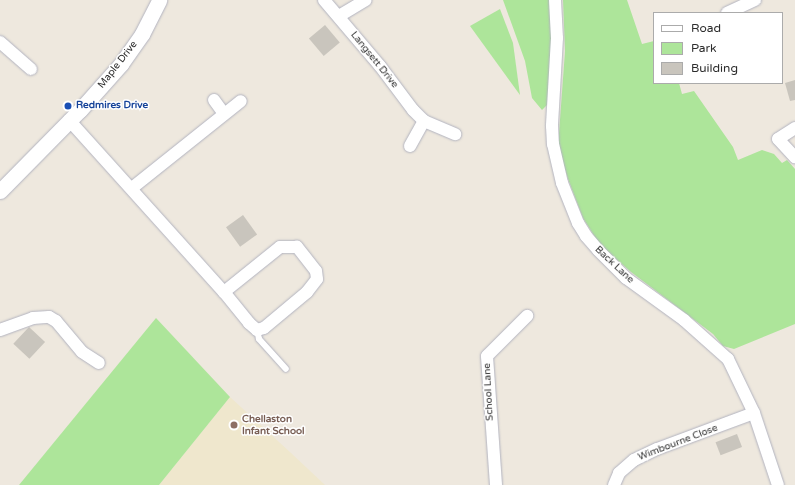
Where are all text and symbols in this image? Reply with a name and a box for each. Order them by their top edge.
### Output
legend [653,12,783,84]
text: Road [691,21,721,35]
street label: Langsett Drive [348,29,400,91]
street label: Maple Drive [96,39,140,91]
text: Park [691,41,717,55]
text: Building [691,61,738,75]
place label: Redmires Drive [76,100,148,112]
marker: Redmires Drive [63,101,73,111]
street label: Back Lane [592,244,636,286]
street label: School Lane [481,363,497,421]
place label: Chellaston Infant School [242,413,305,436]
marker: Chellaston Infant School [229,420,239,430]
street label: Wimbourne Close [636,422,720,464]

